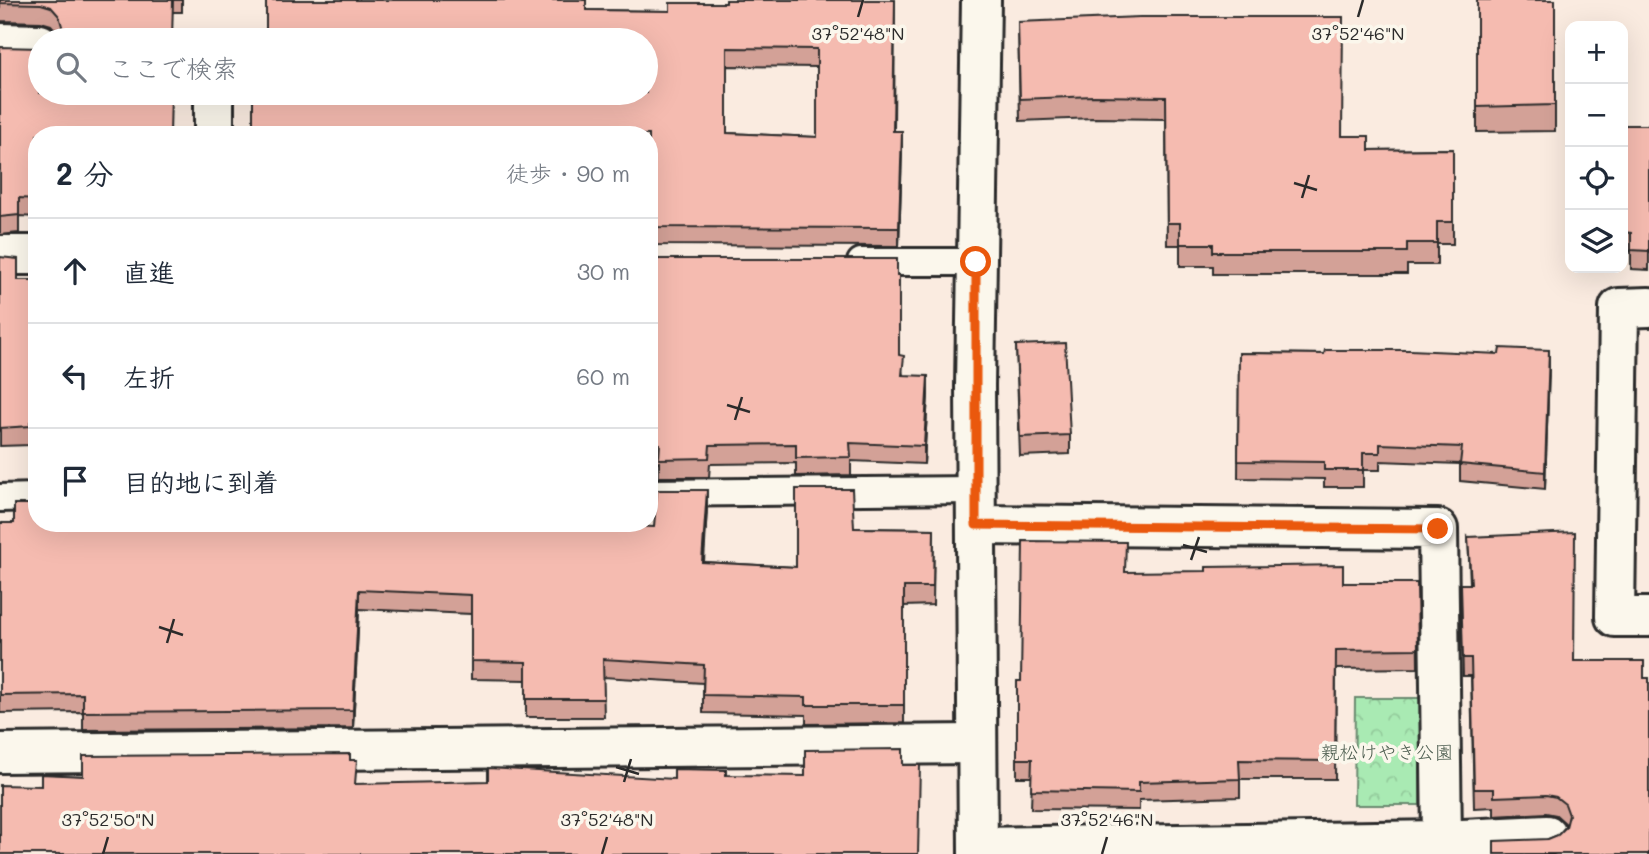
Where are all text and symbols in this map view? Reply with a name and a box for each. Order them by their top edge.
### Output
text: 37°52'48"N [811,21,905,45]
text: 37°52'46"N [1311,21,1405,45]
map controls [1565,21,1628,273]
button: + [1565,21,1628,84]
search box [28,28,658,105]
icon: search [52,48,90,86]
text: ここで検索 [108,51,238,85]
button: − [1565,84,1628,147]
button: locate [1565,147,1628,210]
text: 2 分 [56,153,114,193]
text: 徒歩 · 90 m [506,158,630,188]
button: layers [1565,210,1628,273]
route start [960,246,991,277]
icon: ahead [56,252,94,290]
text: 直進 [123,255,175,289]
text: 30 m [577,256,630,286]
icon: left [56,357,94,395]
text: 左折 [123,360,175,394]
text: 60 m [576,361,630,391]
icon: arrive [56,462,94,500]
text: 目的地に到着 [123,465,279,499]
route end [1422,513,1453,544]
park label: 親松けやき公園 [1320,739,1454,764]
text: 37°52'50"N [61,807,155,831]
text: 37°52'48"N [560,807,654,831]
text: 37°52'46"N [1060,807,1154,831]

